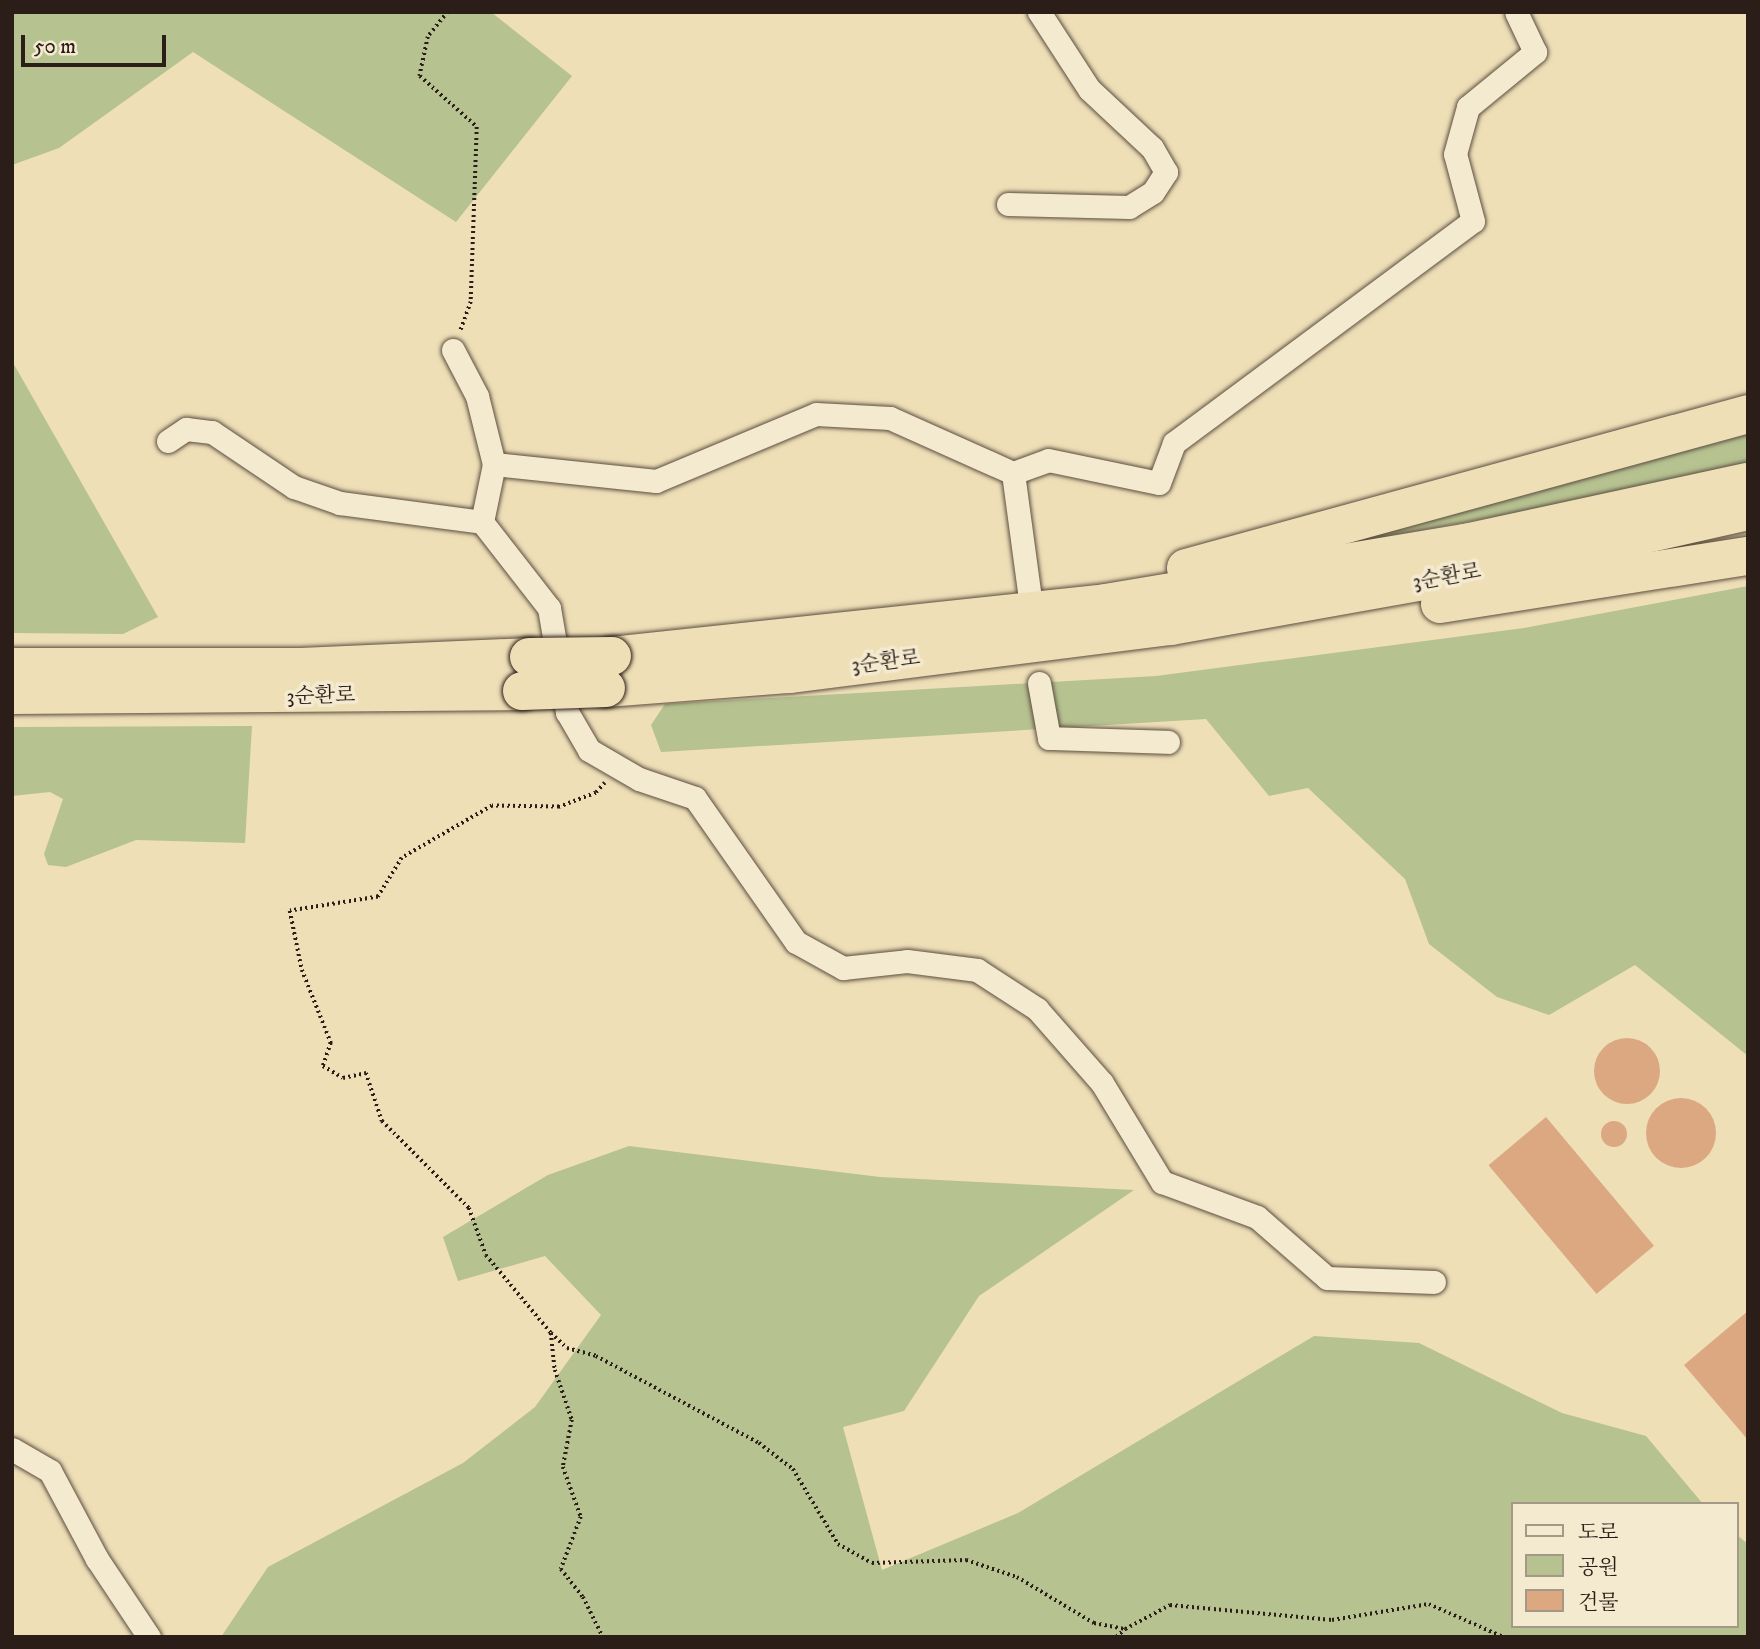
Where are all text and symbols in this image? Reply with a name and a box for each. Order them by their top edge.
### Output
scale bar [24,21,170,65]
text: 50 m [34,34,76,60]
street label: 3순환로 [1411,559,1483,595]
street label: 3순환로 [850,645,922,679]
street label: 3순환로 [286,683,356,709]
legend [1512,1502,1739,1628]
text: 도로 [1578,1520,1619,1546]
text: 공원 [1578,1555,1619,1581]
text: 건물 [1578,1590,1619,1616]

